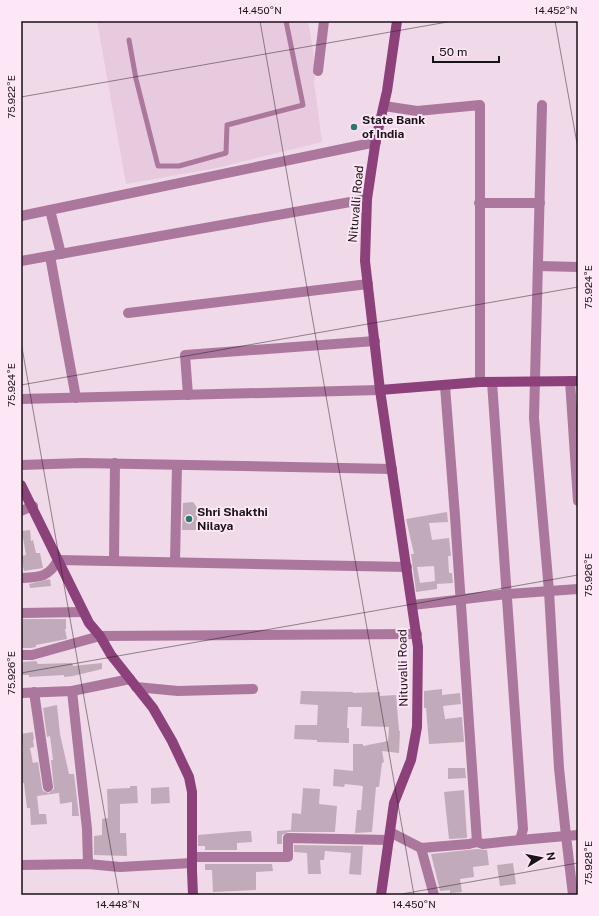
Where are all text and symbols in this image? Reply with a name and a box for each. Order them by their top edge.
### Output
text: 14.450°N [238,4,282,16]
text: 14.452°N [534,4,578,16]
scale bar [433,38,499,64]
text: 50 m [439,45,467,59]
text: 75.922°E [5,75,17,119]
place label: State Bank of India [362,113,425,141]
marker: State Bank of India [349,122,359,132]
street label: Nituvalli Road [346,165,366,243]
text: 75.924°E [582,265,594,309]
text: 75.924°E [5,363,17,407]
place label: Shri Shakthi Nilaya [197,505,268,533]
marker: Shri Shakthi Nilaya [184,514,194,524]
text: 75.926°E [582,553,594,597]
street label: Nituvalli Road [395,629,411,707]
text: 75.926°E [5,651,17,695]
north arrow [521,838,561,878]
text: 75.928°E [582,841,594,885]
text: N [544,851,558,862]
text: 14.448°N [96,898,140,910]
text: 14.450°N [392,898,436,910]

